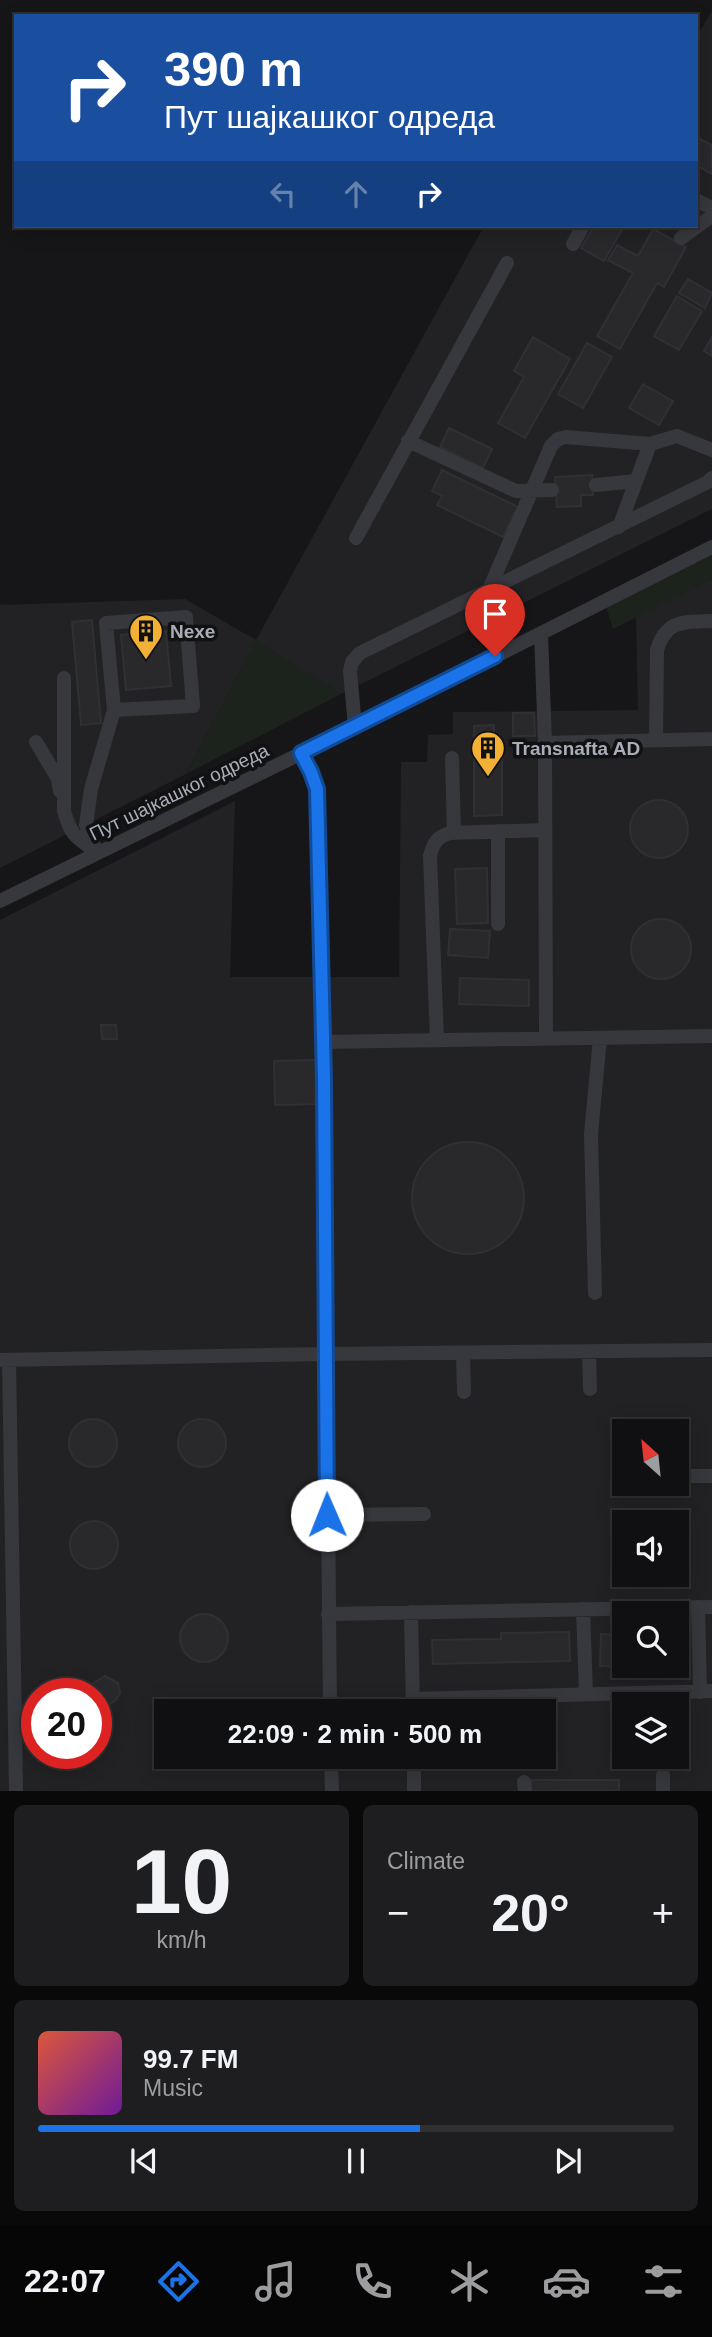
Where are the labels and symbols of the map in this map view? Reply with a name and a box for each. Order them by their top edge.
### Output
pin [465,584,525,656]
building icon: Nexe [127,612,165,661]
place label: Nexe [170,621,215,642]
building icon: Transnafta AD [469,729,507,778]
place label: Transnafta AD [512,738,640,759]
street label: Пут шајкашког одреда [86,739,272,845]
north arrow [612,1419,690,1496]
position arrow [290,1478,364,1552]
speed limit sign: 20 [21,1678,112,1769]

